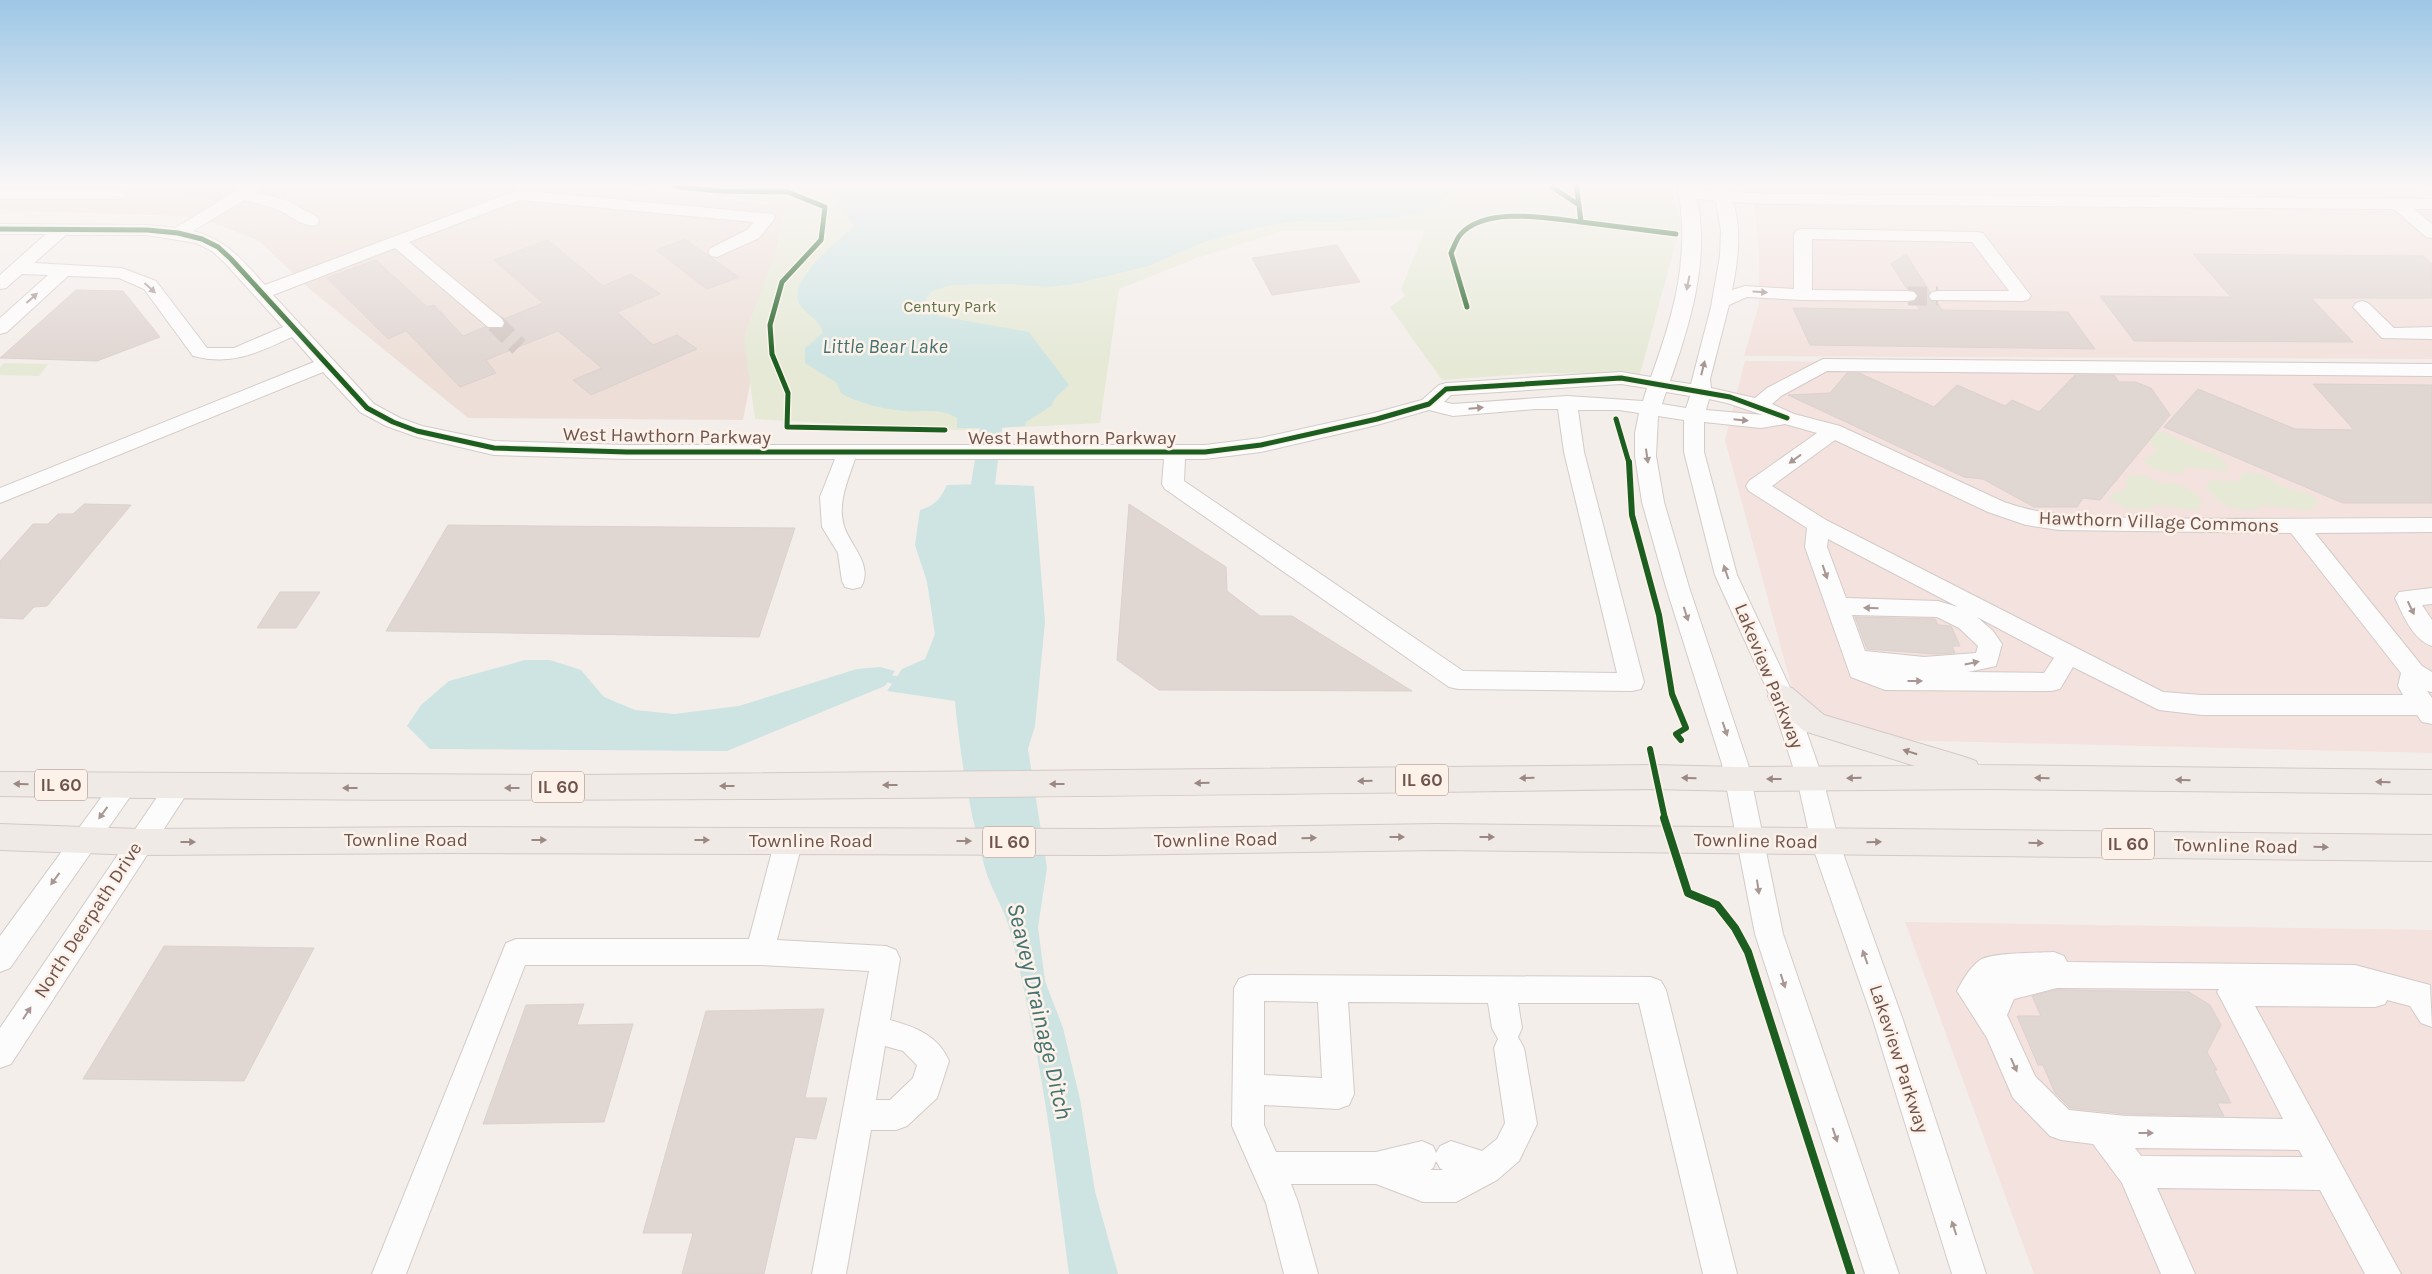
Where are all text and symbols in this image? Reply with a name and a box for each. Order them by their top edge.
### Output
one-way arrow [1683,276,1691,292]
one-way arrow [143,282,155,294]
one-way arrow [1752,289,1768,297]
one-way arrow [26,292,38,304]
park label: Century Park [904,297,996,316]
water label: Little Bear Lake [822,335,948,358]
one-way arrow [1699,360,1707,375]
one-way arrow [1469,403,1485,411]
one-way arrow [1733,416,1749,424]
street label: West Hawthorn Parkway [563,423,771,449]
street label: West Hawthorn Parkway [968,427,1176,449]
one-way arrow [1643,448,1651,464]
one-way arrow [1789,453,1802,464]
street label: Hawthorn Village Commons [2038,507,2280,537]
one-way arrow [1722,564,1730,579]
one-way arrow [1821,565,1829,580]
street label: Lakeview Parkway [1730,600,1808,752]
one-way arrow [2407,601,2415,615]
one-way arrow [1863,604,1879,612]
one-way arrow [1682,606,1690,621]
one-way arrow [1965,659,1980,667]
one-way arrow [1907,677,1923,685]
one-way arrow [1721,722,1729,737]
one-way arrow [1902,748,1917,756]
road number: IL 60 [1396,764,1448,796]
road number: IL 60 [35,770,87,800]
road number: IL 60 [532,772,584,802]
one-way arrow [1681,773,1697,781]
one-way arrow [1845,774,1861,782]
one-way arrow [2034,774,2050,782]
one-way arrow [1519,775,1535,783]
one-way arrow [1766,775,1782,783]
one-way arrow [2175,776,2191,784]
one-way arrow [1356,777,1372,785]
one-way arrow [2375,778,2391,786]
one-way arrow [1194,779,1210,787]
one-way arrow [13,780,29,788]
one-way arrow [1049,780,1065,788]
one-way arrow [882,781,898,789]
one-way arrow [719,782,735,790]
one-way arrow [342,784,358,792]
one-way arrow [504,784,520,792]
one-way arrow [98,806,108,820]
road number: IL 60 [983,826,1035,858]
street label: Townline Road [1154,828,1278,852]
street label: Townline Road [344,829,468,851]
street label: Townline Road [1694,829,1818,853]
road number: IL 60 [2102,829,2154,860]
street label: Townline Road [749,830,873,852]
one-way arrow [1302,833,1318,841]
one-way arrow [1389,833,1405,841]
one-way arrow [1479,833,1495,841]
street label: Townline Road [2174,834,2298,858]
one-way arrow [531,836,547,844]
one-way arrow [694,836,710,844]
one-way arrow [180,837,196,845]
one-way arrow [956,837,972,845]
street label: North Deerpath Drive [29,838,147,1002]
one-way arrow [1866,838,1882,846]
one-way arrow [2028,840,2044,848]
one-way arrow [2313,843,2329,851]
one-way arrow [50,872,61,885]
one-way arrow [1755,880,1763,896]
water label: Seavey Drainage Ditch [1001,900,1079,1122]
one-way arrow [1861,949,1869,964]
one-way arrow [1780,973,1788,988]
street label: Lakeview Parkway [1865,982,1933,1136]
one-way arrow [22,1007,31,1020]
one-way arrow [2011,1058,2019,1072]
one-way arrow [1832,1127,1839,1142]
one-way arrow [2138,1129,2154,1137]
one-way arrow [1950,1220,1957,1235]

